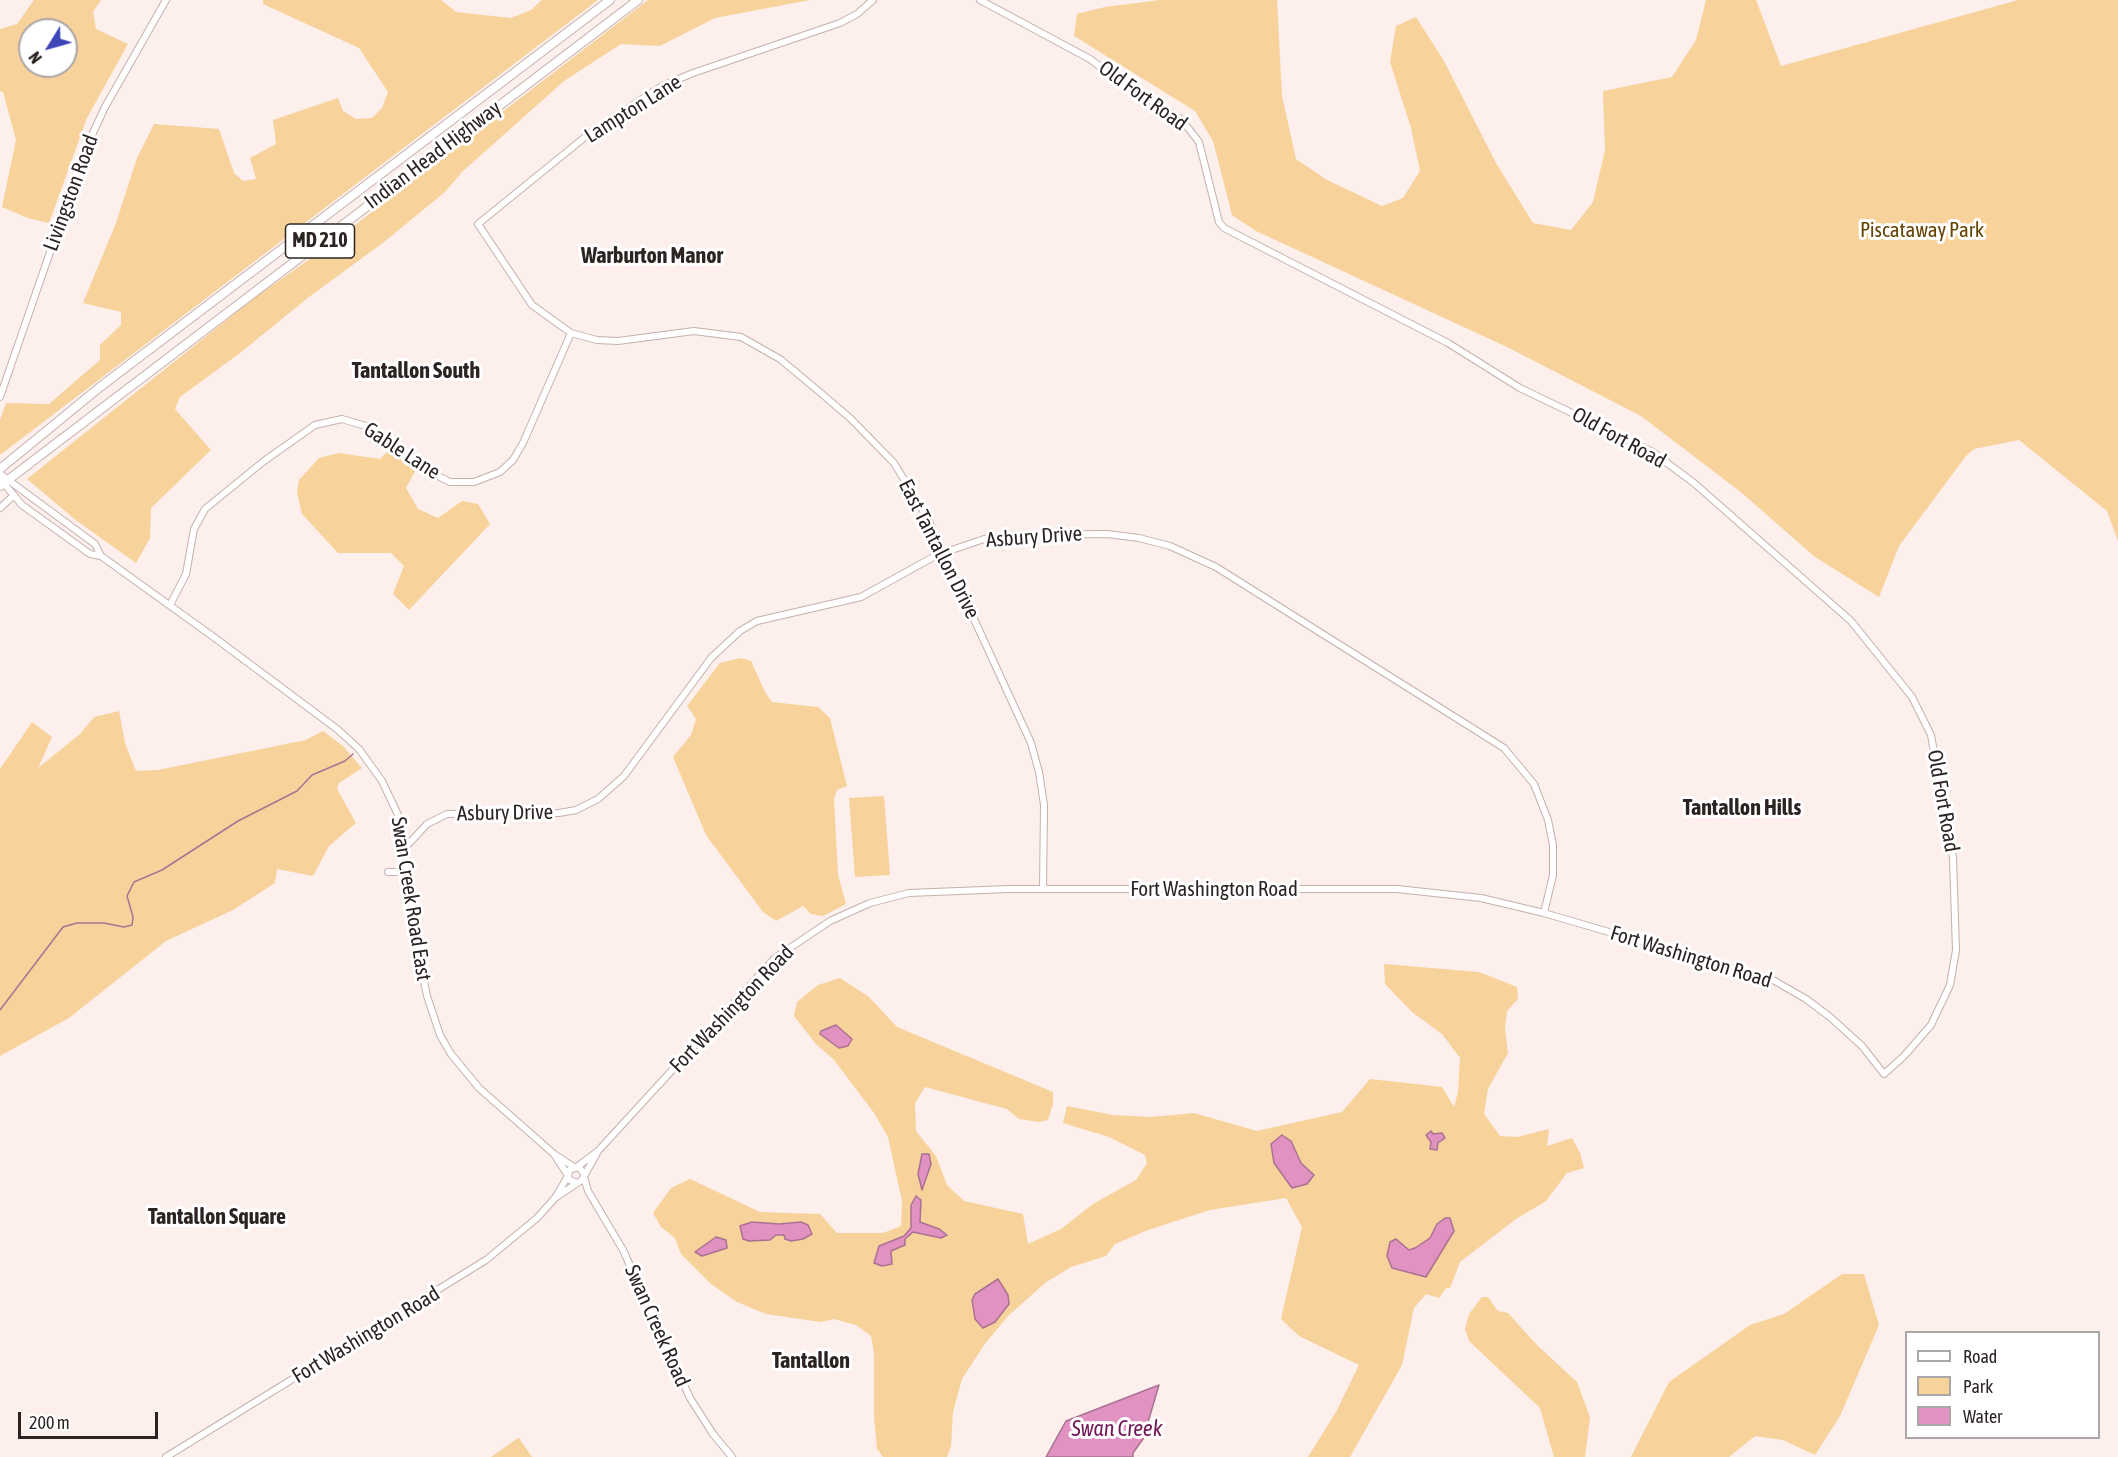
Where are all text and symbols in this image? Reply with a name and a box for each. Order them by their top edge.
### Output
north arrow [18,18,78,78]
text: N [25,48,45,67]
street label: Old Fort Road [1094,55,1192,137]
street label: Lampton Lane [580,69,686,149]
street label: Indian Head Highway [360,95,506,215]
street label: Livingston Road [38,131,104,255]
park label: Piscataway Park [1860,217,1984,243]
road number: MD 210 [286,224,354,258]
district label: Warburton Manor [581,243,723,269]
district label: Tantallon South [352,358,480,384]
street label: Old Fort Road [1568,402,1670,474]
street label: Gable Lane [359,417,445,485]
street label: East Tantallon Drive [893,475,985,623]
street label: Asbury Drive [985,521,1083,553]
street label: Old Fort Road [1922,748,1964,854]
district label: Tantallon Hills [1683,795,1801,821]
street label: Asbury Drive [457,800,553,826]
street label: Swan Creek Road East [386,815,436,983]
street label: Fort Washington Road [1130,876,1298,902]
street label: Fort Washington Road [1607,920,1775,994]
street label: Fort Washington Road [665,940,799,1078]
district label: Tantallon Square [148,1204,286,1230]
street label: Swan Creek Road [619,1261,695,1391]
street label: Fort Washington Road [288,1281,444,1389]
legend [1905,1331,2100,1439]
text: Road [1963,1346,1997,1367]
district label: Tantallon [772,1348,850,1374]
text: Park [1963,1376,1993,1397]
scale bar [21,1400,160,1438]
text: Water [1963,1406,2002,1427]
text: 200 m [29,1412,70,1433]
water label: Swan Creek [1072,1416,1162,1442]

